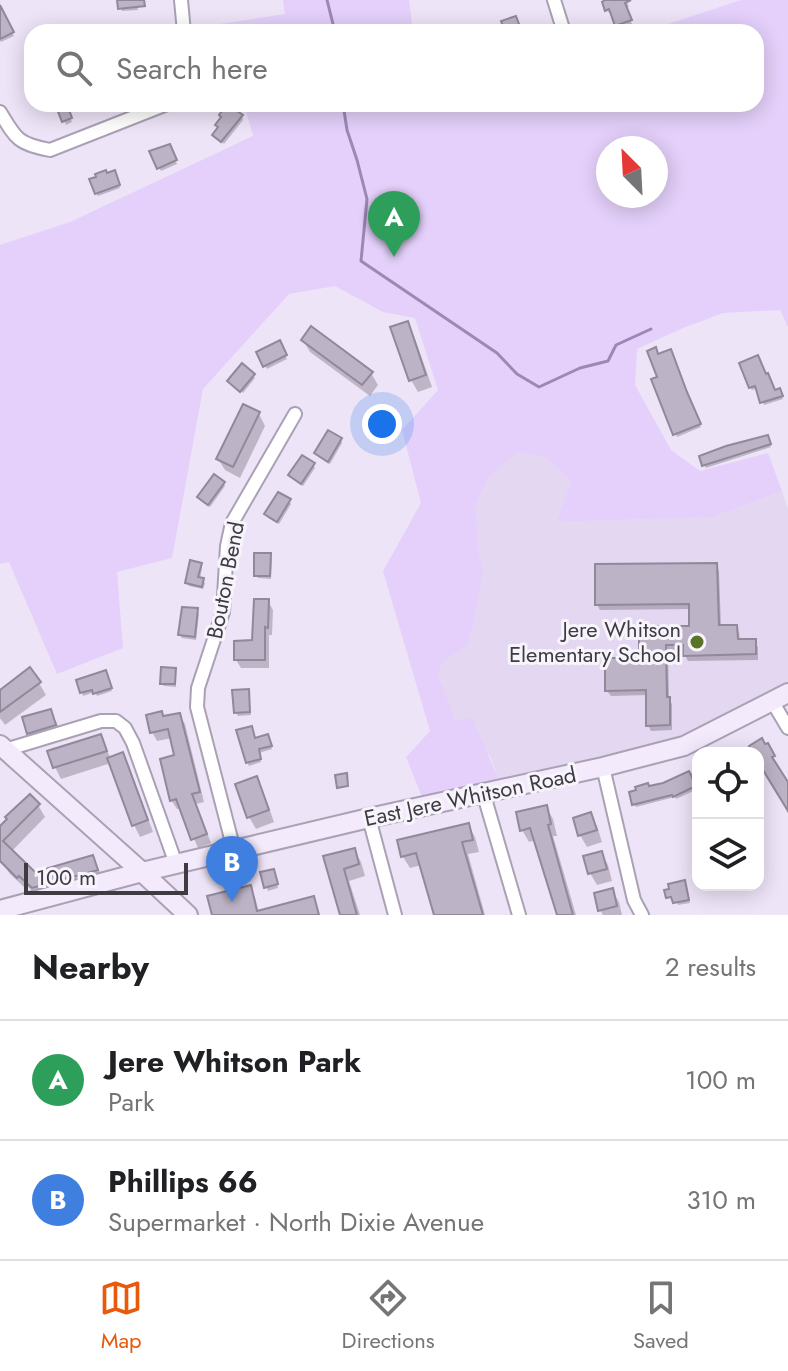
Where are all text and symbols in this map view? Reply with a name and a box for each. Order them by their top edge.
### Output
search box [24,24,764,112]
icon: search [52,46,96,90]
text: Search here [116,47,268,90]
north arrow [596,136,668,208]
pin: A [368,191,420,257]
your location [362,404,402,444]
street label: Bouton Bend [198,519,252,641]
place label: Jere Whitson Elementary School [509,613,681,670]
marker: Jere Whitson Elementary School [688,633,706,651]
map controls [692,747,764,891]
button: locate [692,747,764,819]
street label: East Jere Whitson Road [361,758,579,834]
button: layers [692,819,764,891]
pin: B [206,836,258,902]
scale bar [24,859,188,895]
text: 100 m [36,861,96,893]
text: Nearby [32,943,149,992]
text: 2 results [665,948,756,986]
text: Jere Whitson Park [108,1040,361,1083]
text: A [48,1061,68,1099]
text: 100 m [685,1061,756,1099]
text: Park [108,1083,154,1121]
text: Phillips 66 [108,1160,258,1203]
text: B [49,1181,67,1219]
text: 310 m [686,1181,756,1219]
text: Supermarket · North Dixie Avenue [108,1203,484,1241]
tab: Map [99,1276,143,1356]
tab: Directions [342,1276,435,1356]
tab: Saved [633,1276,689,1356]

